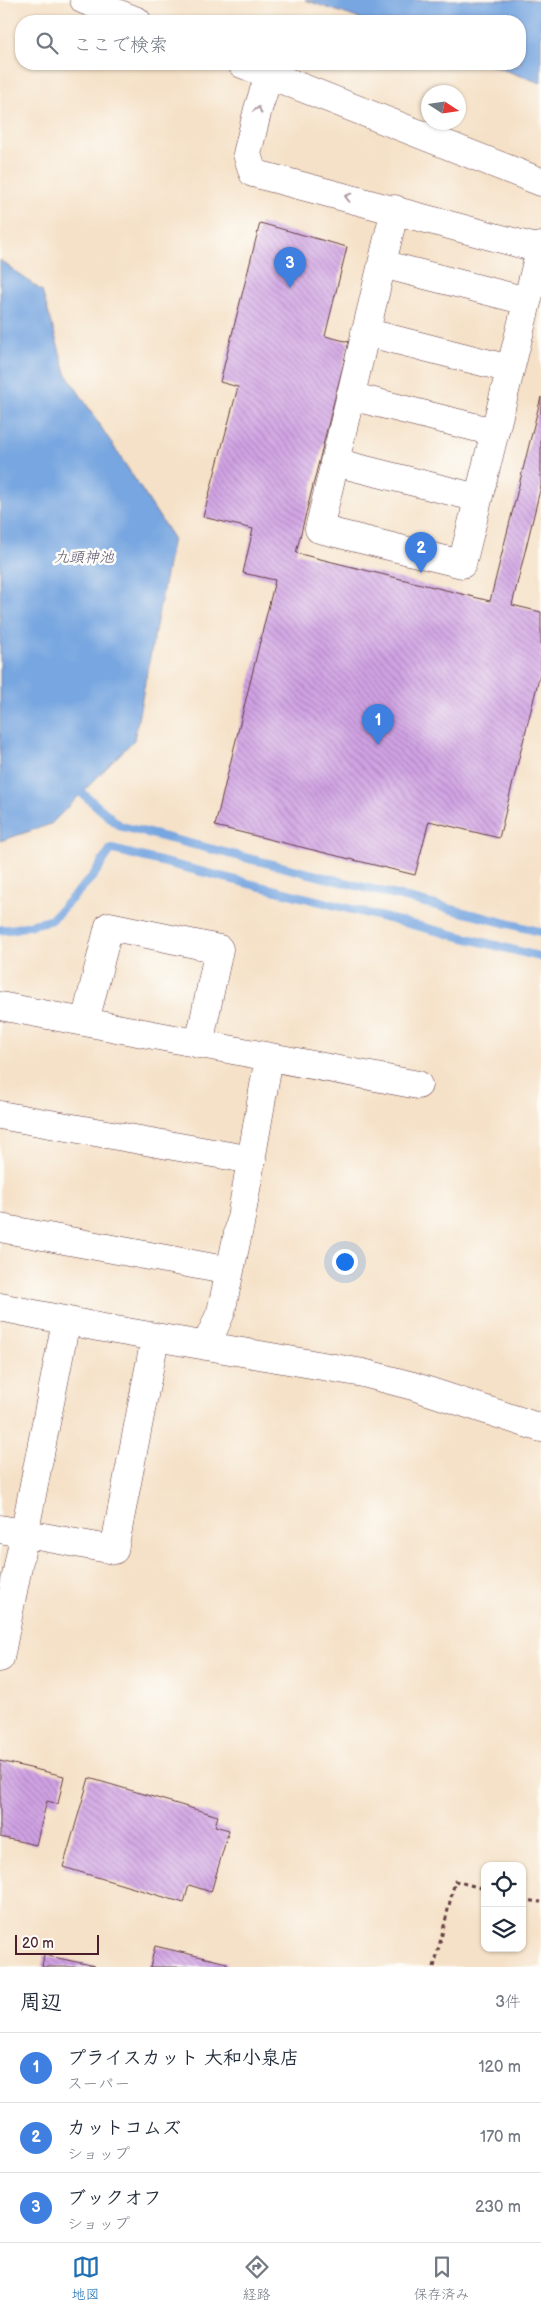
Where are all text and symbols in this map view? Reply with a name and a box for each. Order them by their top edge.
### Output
search box [15,15,526,70]
icon: search [33,29,61,57]
text: ここで検索 [73,34,168,57]
north arrow [421,85,466,130]
one-way arrow [252,106,262,115]
one-way arrow [343,192,352,203]
pin: 3 [274,247,306,288]
pin: 2 [405,532,437,573]
water label: 九頭神池 [54,548,115,567]
pin: 1 [362,704,394,745]
your location [332,1249,358,1275]
map controls [481,1862,526,1952]
button: locate [481,1862,526,1907]
button: layers [481,1907,526,1952]
scale bar [15,1932,99,1955]
text: 20 m [22,1935,54,1952]
text: 周辺 [20,1990,62,2015]
text: 3件 [495,1993,521,2012]
text: プライスカット 大和小泉店 [67,2047,299,2070]
text: 1 [33,2058,39,2077]
text: 120 m [478,2058,521,2077]
text: スーパー [67,2075,130,2094]
text: カットコムズ [67,2117,181,2140]
text: 2 [31,2128,41,2147]
text: 170 m [480,2128,521,2147]
text: ショップ [67,2145,130,2164]
text: ブックオフ [67,2187,162,2210]
text: 3 [31,2198,41,2217]
text: 230 m [475,2198,521,2217]
text: ショップ [67,2215,130,2234]
tab: 地図 [72,2253,100,2303]
tab: 経路 [243,2253,271,2303]
tab: 保存済み [414,2253,470,2303]

